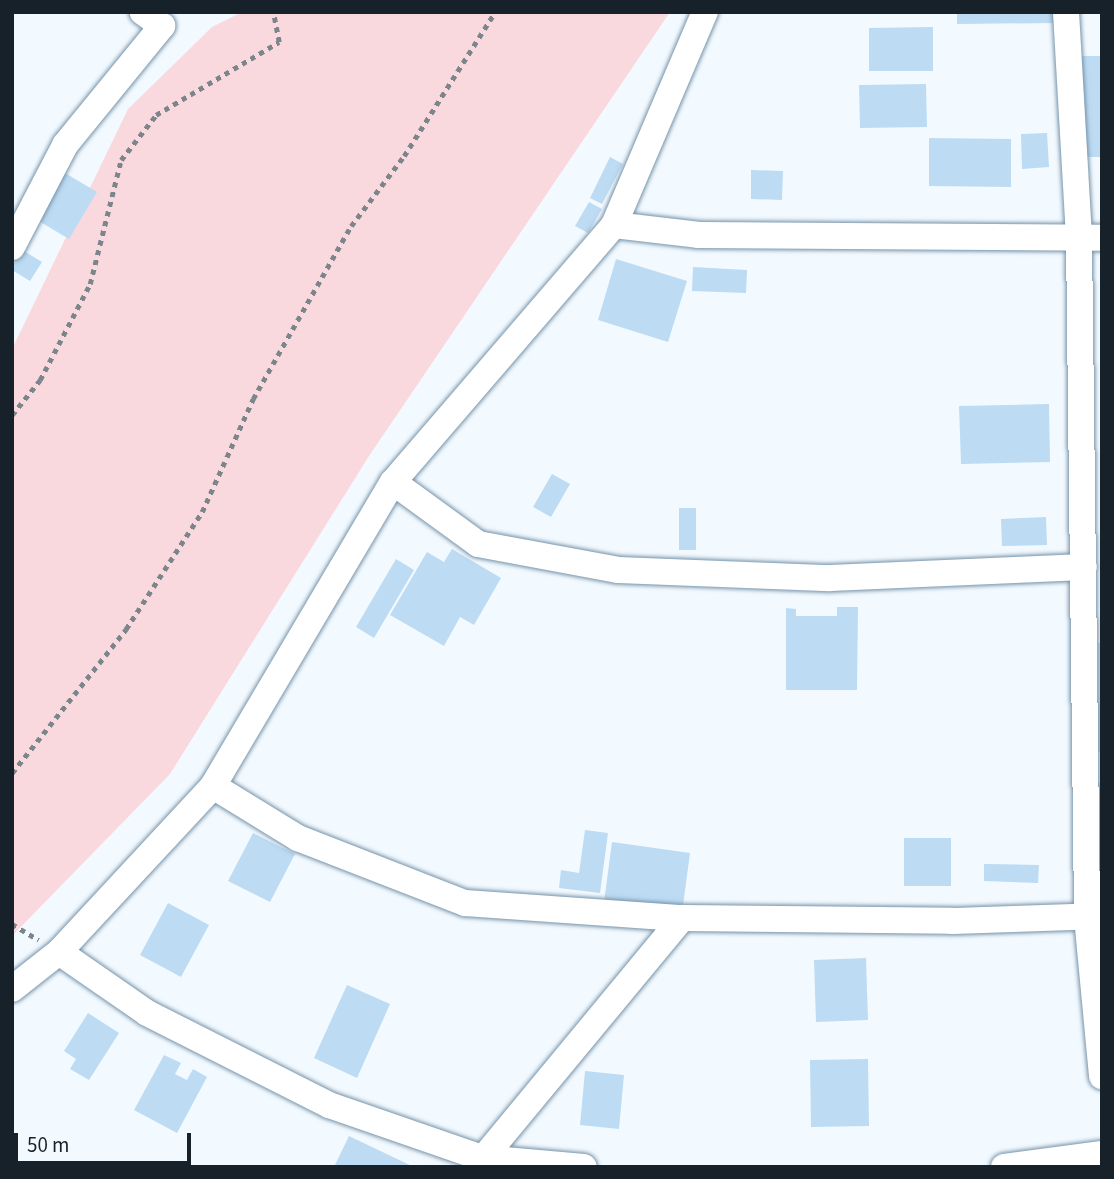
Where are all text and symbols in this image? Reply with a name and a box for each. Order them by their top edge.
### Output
scale bar [18,1120,194,1164]
text: 50 m [27,1130,69,1160]

